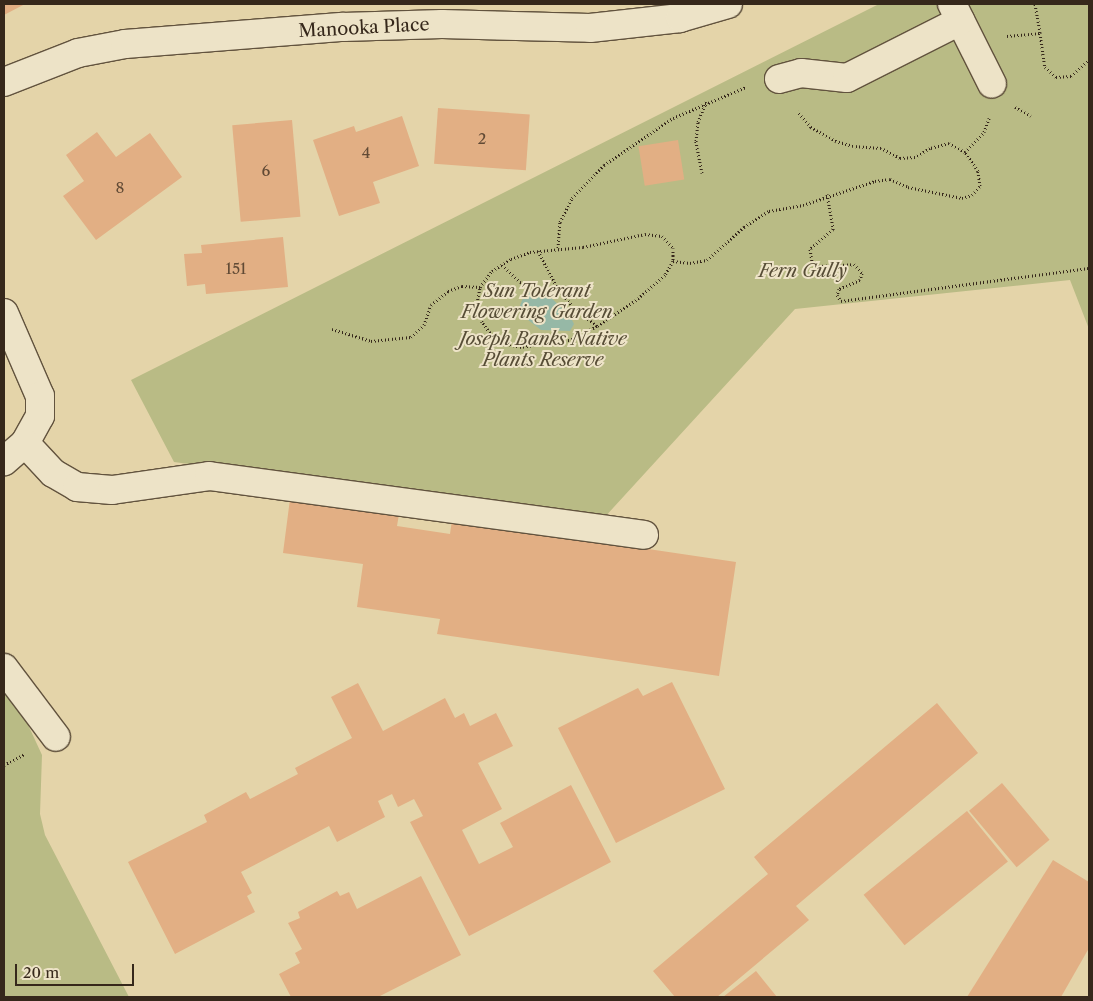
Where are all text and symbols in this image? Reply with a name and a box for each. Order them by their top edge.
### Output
street label: Manooka Place [298,14,430,42]
house number: 2 [478,130,486,148]
house number: 4 [362,144,370,162]
house number: 6 [262,162,270,180]
house number: 8 [116,179,124,197]
house number: 151 [226,260,246,278]
park label: Fern Gully [759,260,847,282]
park label: Sun Tolerant Flowering Garden [461,281,613,324]
park label: Joseph Banks Native Plants Reserve [459,329,627,372]
scale bar [18,954,136,986]
text: 20 m [23,963,59,982]

